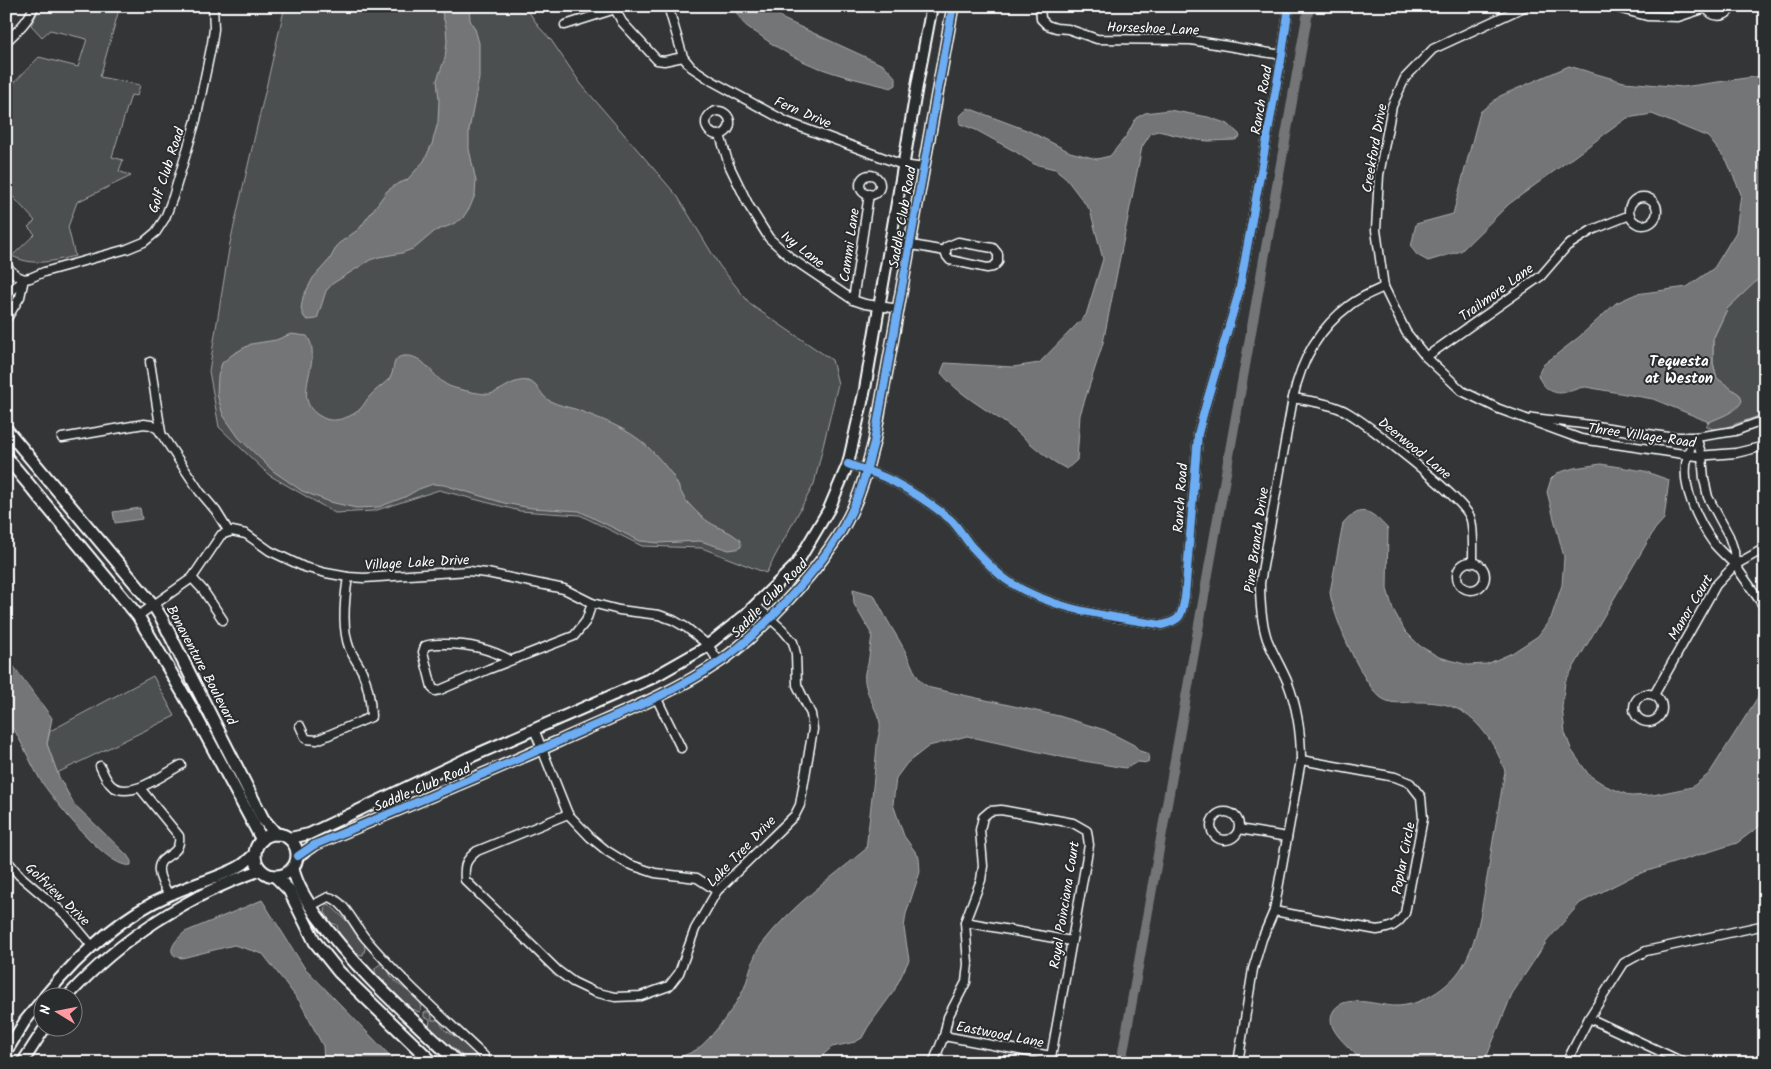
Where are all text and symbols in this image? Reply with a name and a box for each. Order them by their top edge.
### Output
street label: Horseshoe Lane [1106,16,1200,42]
street label: Ranch Road [1245,63,1279,136]
street label: Fern Drive [770,91,835,135]
street label: Creekford Drive [1356,101,1394,195]
street label: Golf Club Road [143,124,191,216]
street label: Saddle Club Road [883,164,923,270]
street label: Cammi Lane [834,206,866,283]
street label: Ivy Lane [776,226,830,274]
street label: Trailmore Lane [1455,258,1539,327]
district label: Tequesta at Weston [1645,350,1713,391]
street label: Deerwood Lane [1373,412,1456,486]
street label: Three Village Road [1587,418,1698,455]
street label: Ranch Road [1168,462,1194,534]
street label: Pine Branch Drive [1239,485,1275,594]
street label: Village Lake Drive [364,549,471,577]
street label: Saddle Club Road [726,553,814,643]
street label: Manor Court [1663,570,1719,645]
street label: Bonaventure Boulevard [160,601,243,730]
street label: Saddle Club Road [371,757,475,818]
street label: Lake Tree Drive [702,810,782,893]
street label: Poplar Circle [1386,819,1422,896]
street label: Royal Poinciana Court [1044,839,1086,970]
street label: Golfview Drive [20,858,95,932]
north arrow [32,986,82,1036]
text: N [35,1003,58,1016]
street label: Eastwood Lane [954,1016,1046,1054]

